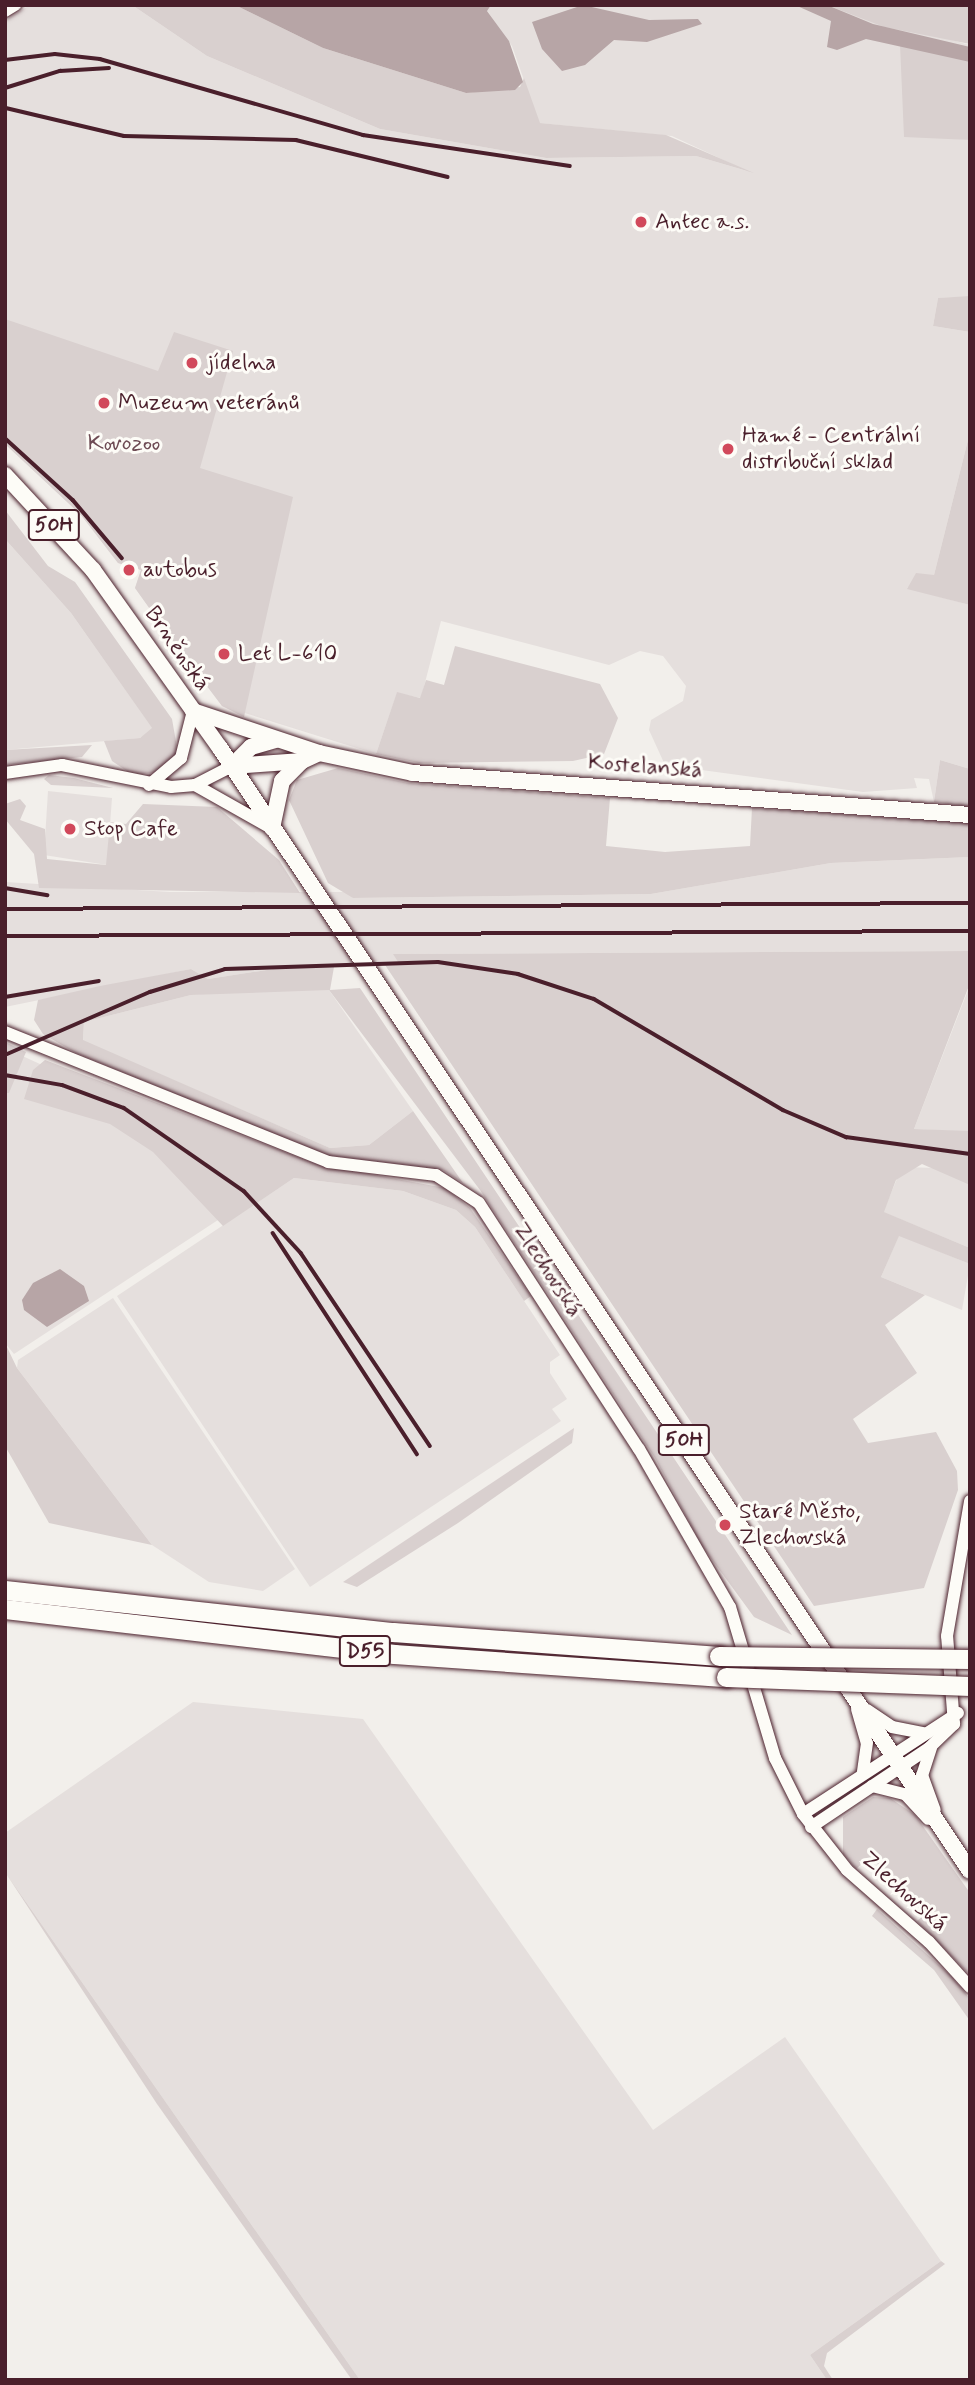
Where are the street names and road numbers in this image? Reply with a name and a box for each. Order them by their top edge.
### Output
road number: 50H [28,508,80,542]
street label: Brněnská [138,601,216,697]
street label: Kostelanská [587,749,703,785]
street label: Zlechovská [506,1217,588,1323]
road number: 50H [658,1422,710,1458]
road number: D55 [339,1634,391,1668]
street label: Zlechovská [855,1846,953,1938]

